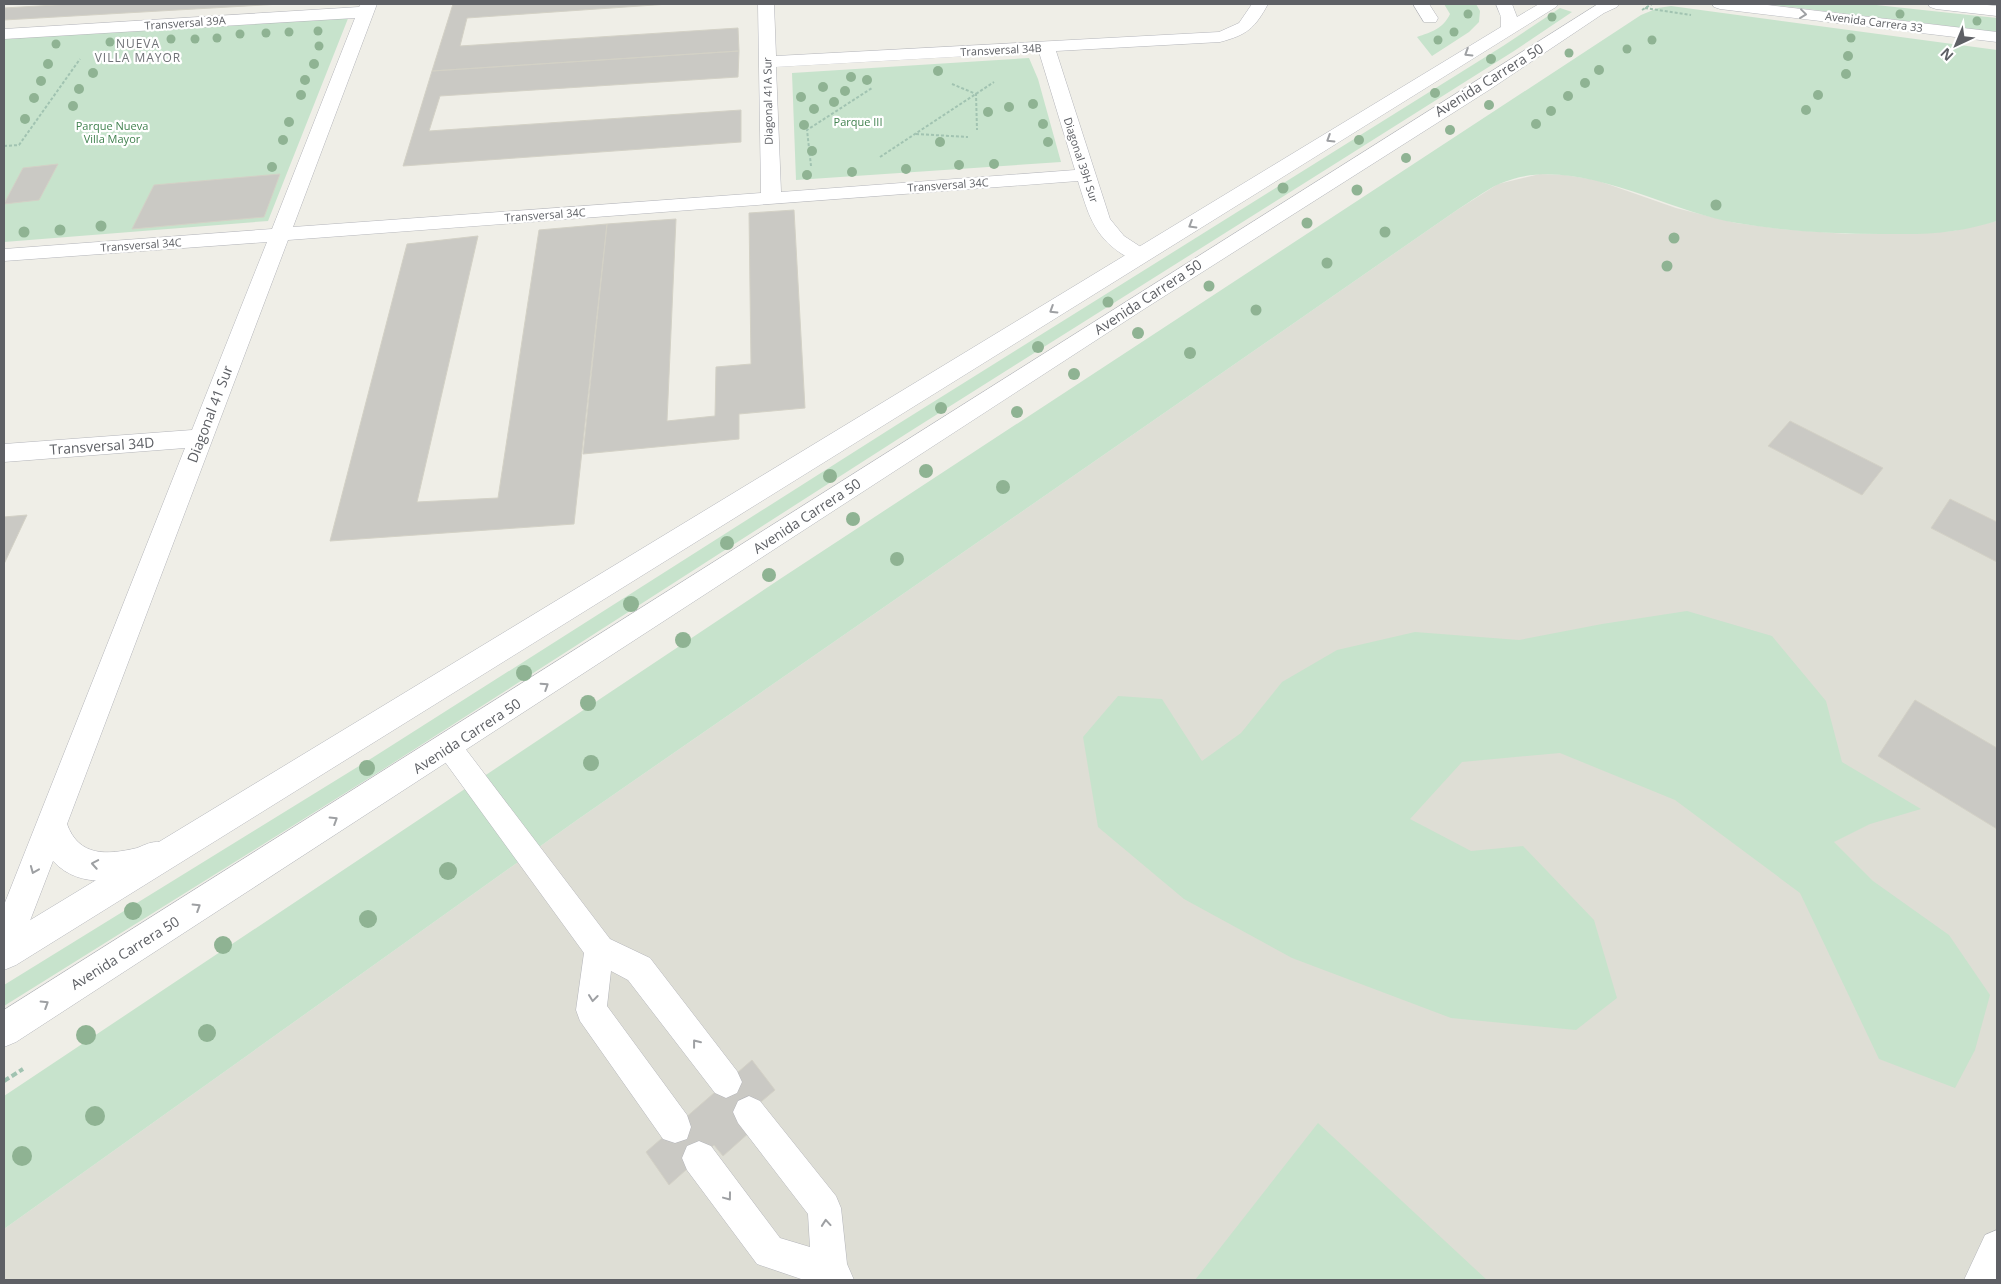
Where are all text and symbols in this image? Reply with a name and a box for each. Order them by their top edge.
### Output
one-way arrow [1800,8,1808,19]
street label: Avenida Carrera 33 [1824,8,1924,35]
street label: Transversal 39A [144,12,226,33]
north arrow [1931,20,1981,70]
district label: NUEVA VILLA MAYOR [95,35,181,66]
street label: Avenida Carrera 50 [1431,38,1547,121]
street label: Transversal 34B [960,40,1042,59]
text: N [1936,44,1957,66]
one-way arrow [1464,47,1473,57]
street label: Diagonal 41A Sur [759,57,776,145]
park label: Parque III [834,114,882,129]
street label: Diagonal 39H Sur [1061,115,1102,205]
park label: Parque Nueva Villa Mayor [76,118,148,146]
one-way arrow [1326,133,1335,142]
street label: Transversal 34C [907,174,989,195]
street label: Transversal 34C [504,204,586,225]
one-way arrow [1188,218,1197,228]
street label: Transversal 34C [100,234,182,255]
street label: Avenida Carrera 50 [1090,255,1205,339]
one-way arrow [1049,303,1058,313]
street label: Diagonal 41 Sur [182,362,237,465]
street label: Transversal 34D [49,432,155,459]
street label: Avenida Carrera 50 [749,474,864,558]
one-way arrow [539,682,548,692]
street label: Avenida Carrera 50 [409,694,524,778]
one-way arrow [329,817,338,827]
one-way arrow [91,860,100,870]
one-way arrow [30,866,40,874]
one-way arrow [192,904,201,914]
street label: Avenida Carrera 50 [67,911,183,994]
one-way arrow [588,994,599,1002]
one-way arrow [40,1000,49,1010]
one-way arrow [693,1039,702,1049]
one-way arrow [722,1191,731,1201]
one-way arrow [821,1218,832,1226]

